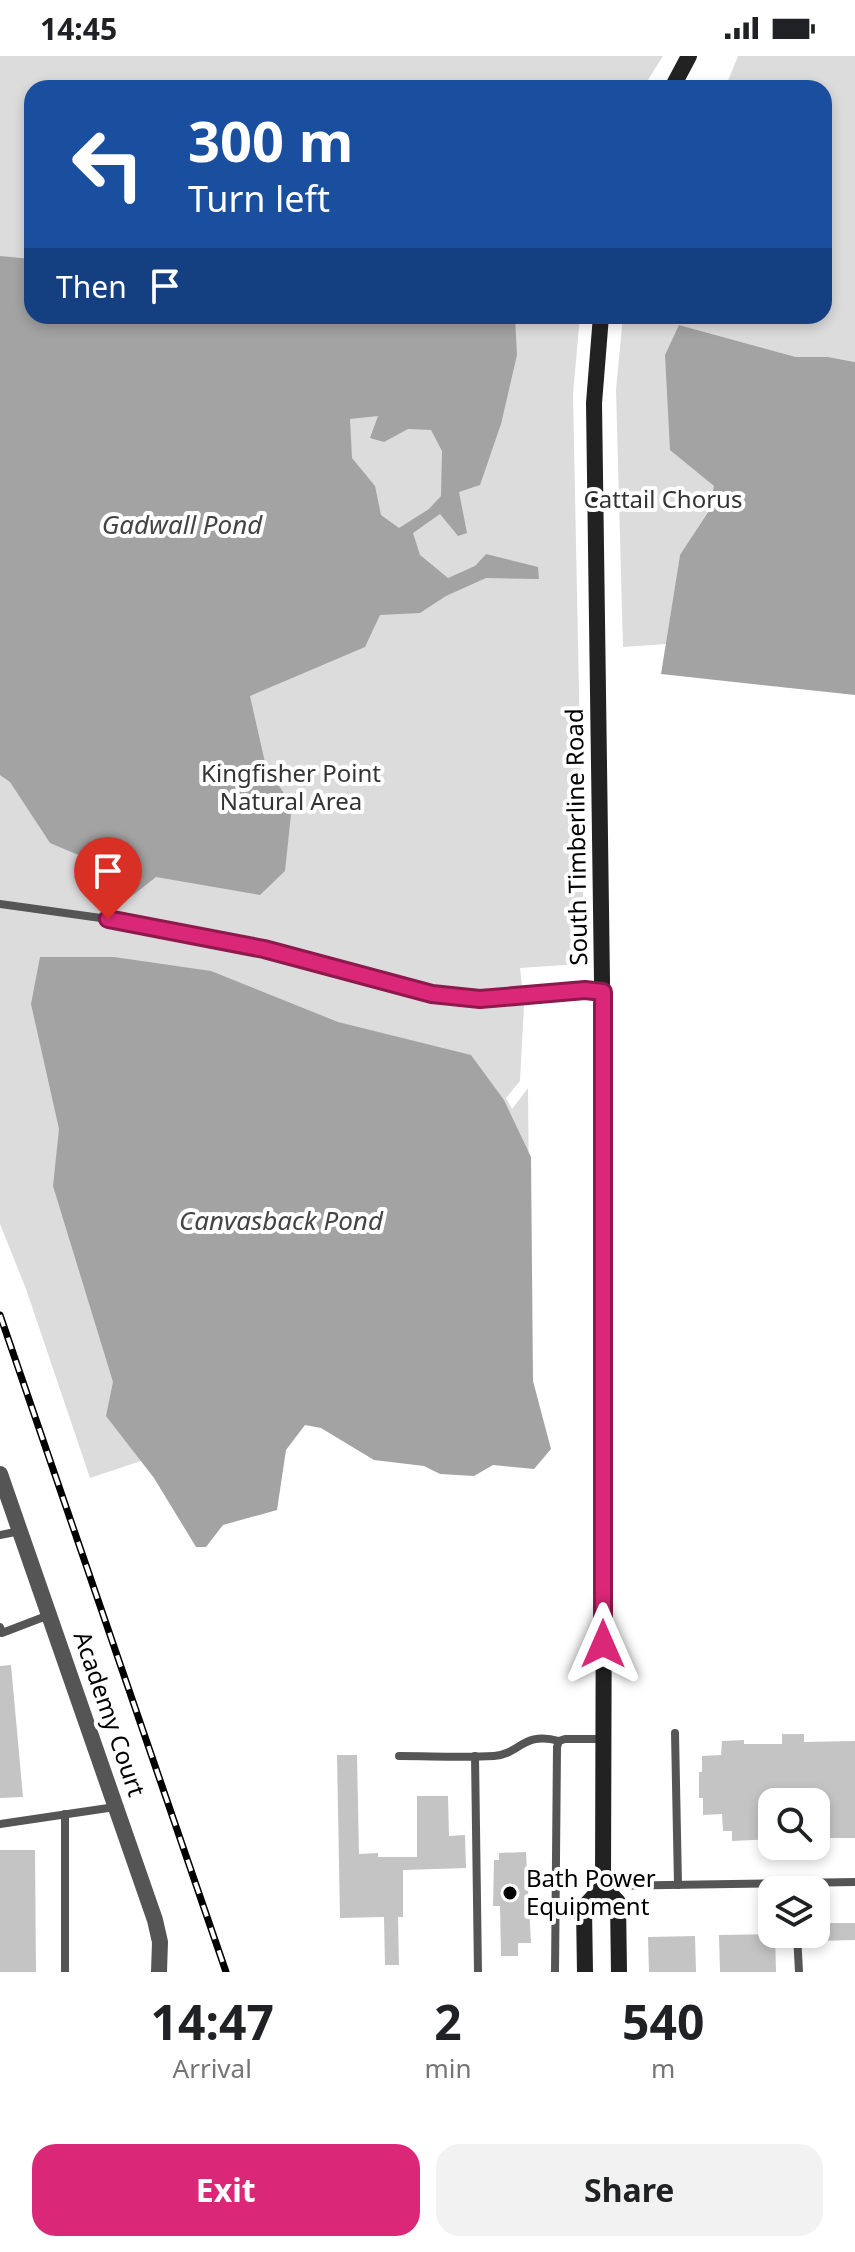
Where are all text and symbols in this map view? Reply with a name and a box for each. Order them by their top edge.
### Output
text: 14:45 [40,8,117,49]
text: 300 m [188,102,353,178]
icon: left [56,112,160,216]
text: Turn left [188,174,330,223]
icon: arrive [143,264,187,308]
text: Then [56,266,127,307]
park label: Cattail Chorus [584,482,742,515]
water label: Gadwall Pond [102,506,263,542]
street label: South Timberline Road [557,708,594,966]
park label: Kingfisher Point Natural Area [201,756,381,817]
pin [74,837,142,919]
icon: arrive [86,849,130,893]
water label: Canvasback Pond [179,1202,384,1238]
position arrow [561,1602,645,1686]
street label: Academy Court [67,1627,154,1801]
map controls [758,1788,830,1948]
button: search [758,1788,830,1860]
place label: Bath Power Equipment [526,1861,656,1922]
button: layers [758,1876,830,1948]
marker: Bath Power Equipment [501,1884,519,1902]
text: 14:47 [151,1989,274,2054]
text: 2 [434,1989,462,2054]
text: 540 [622,1989,704,2054]
text: Arrival [173,2050,252,2086]
text: min [424,2050,472,2086]
text: m [651,2050,675,2086]
button: Exit [32,2144,420,2236]
button: Share [436,2144,823,2236]

